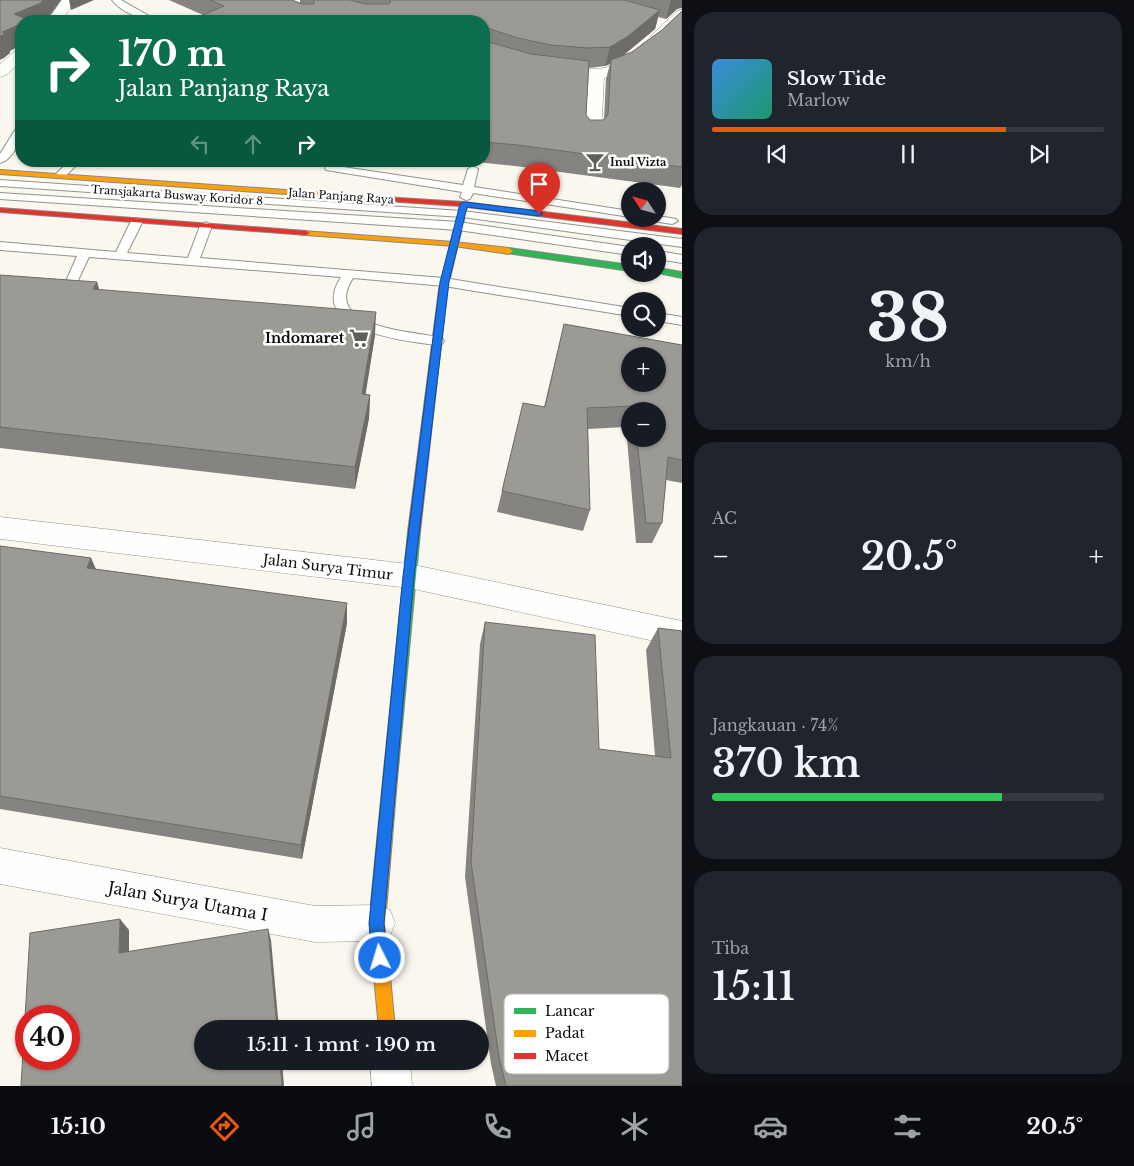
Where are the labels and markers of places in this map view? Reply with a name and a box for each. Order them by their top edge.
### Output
bar icon: Inul Vizta [584,151,606,173]
place label: Inul Vizta [610,155,667,169]
pin [518,163,560,214]
supermarket icon: Indomaret [348,327,370,349]
place label: Indomaret [265,329,345,347]

